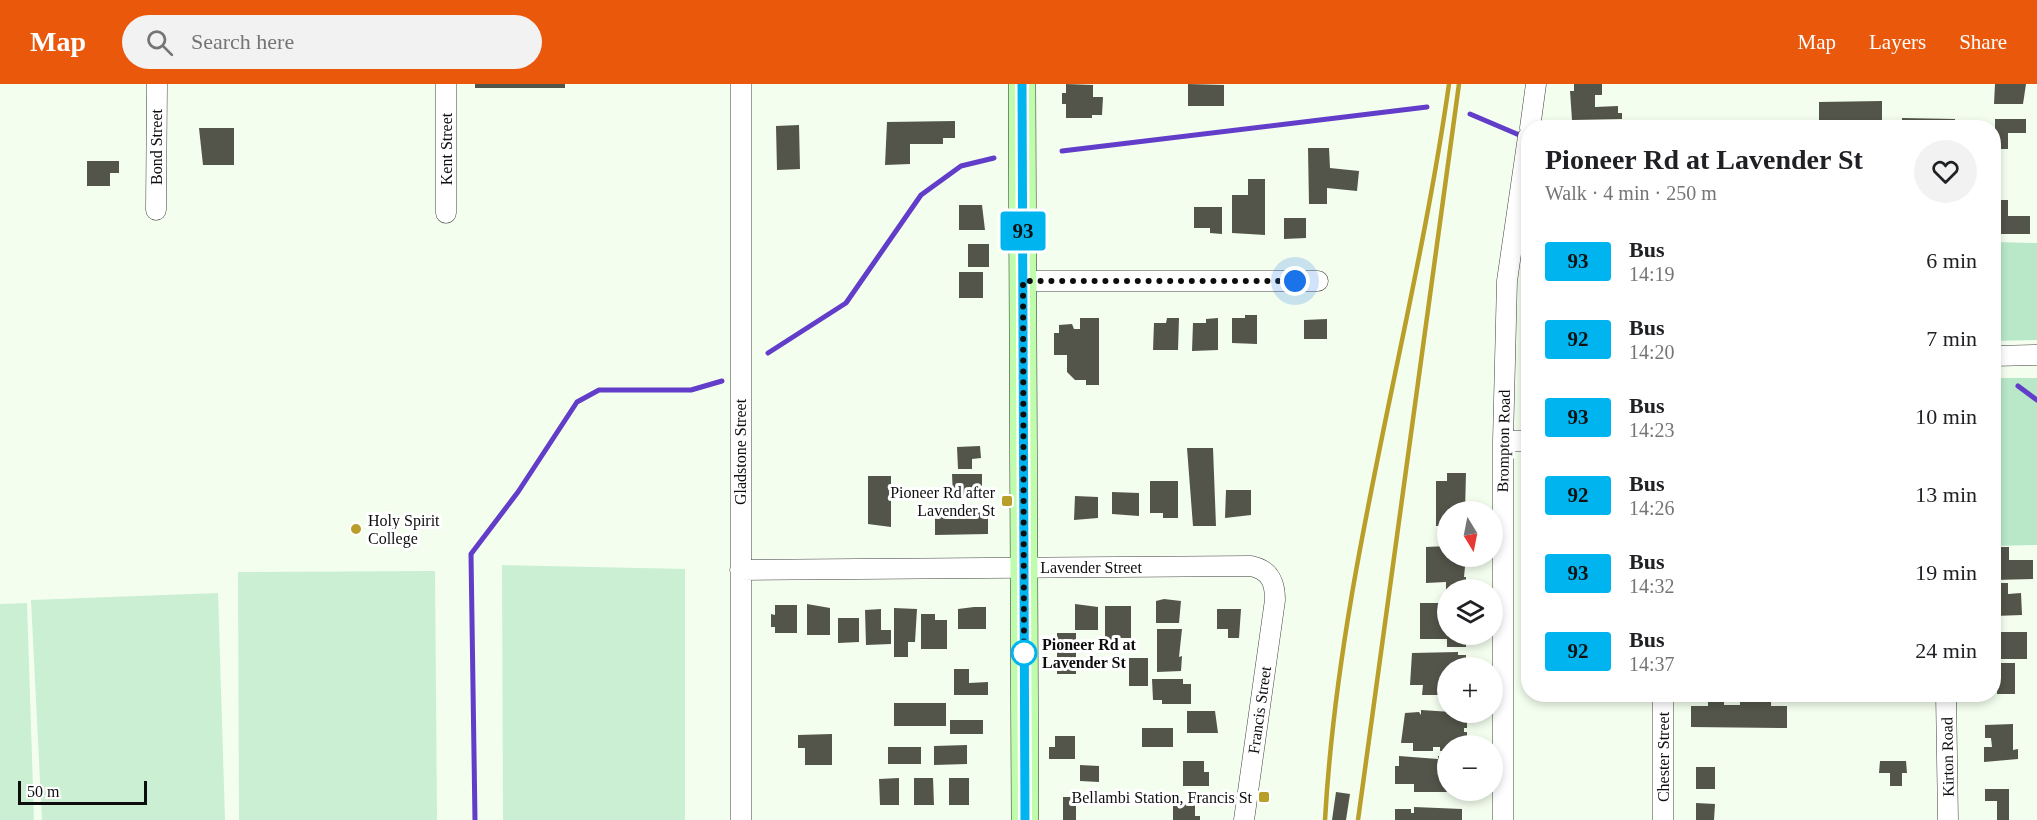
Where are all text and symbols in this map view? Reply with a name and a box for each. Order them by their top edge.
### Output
search box [122,15,542,69]
text: Map [30,26,86,57]
icon: search [143,26,176,59]
text: Search here [191,29,294,54]
text: Map [1798,30,1836,54]
text: Layers [1869,30,1926,54]
text: Share [1959,30,2007,54]
street label: Bond Street [148,108,165,185]
street label: Kent Street [438,112,455,185]
button: heart [1914,140,1977,203]
text: Pioneer Rd at Lavender St [1545,144,1863,175]
text: Walk · 4 min · 250 m [1545,182,1717,204]
line badge: 93 [996,212,1050,250]
text: 93 [1013,219,1034,243]
text: Bus [1629,237,1664,262]
text: 6 min [1926,248,1977,273]
text: 93 [1568,249,1589,273]
text: 14:19 [1629,263,1675,285]
your location [1280,266,1310,296]
text: Bus [1629,315,1664,340]
text: 7 min [1926,326,1977,351]
text: 92 [1568,327,1589,351]
text: 14:20 [1629,341,1675,363]
street label: Brompton Road [1494,390,1514,493]
text: Bus [1629,393,1664,418]
street label: Gladstone Street [732,398,749,505]
text: 10 min [1915,404,1977,429]
text: 93 [1568,405,1589,429]
text: 14:23 [1629,419,1675,441]
text: Bus [1629,471,1664,496]
text: 13 min [1915,482,1977,507]
text: 92 [1568,483,1589,507]
place label: Pioneer Rd after Lavender St [890,484,996,519]
marker: Pioneer Rd after Lavender St [1000,494,1014,508]
text: 14:26 [1629,497,1675,519]
north arrow [1437,501,1503,567]
map controls [1437,501,1503,801]
place label: Holy Spirit College [368,512,440,548]
marker: Holy Spirit College [349,522,363,536]
text: Bus [1629,549,1664,574]
street label: Lavender Street [1040,559,1142,576]
text: 19 min [1915,560,1977,585]
text: 93 [1568,561,1589,585]
text: 14:32 [1629,575,1675,597]
button: layers [1437,579,1503,645]
text: Bus [1629,627,1664,652]
place label: Pioneer Rd at Lavender St [1042,636,1137,671]
text: 24 min [1915,638,1977,663]
text: 92 [1568,639,1589,663]
marker: Pioneer Rd at Lavender St [1011,640,1037,666]
text: 14:37 [1629,653,1675,675]
button: + [1437,657,1503,723]
street label: Francis Street [1245,665,1274,755]
street label: Chester Street [1655,711,1672,802]
street label: Kirton Road [1938,717,1957,797]
button: − [1437,735,1503,801]
scale bar [18,778,147,806]
text: 50 m [27,783,59,800]
place label: Bellambi Station, Francis St [1072,789,1253,806]
marker: Bellambi Station, Francis St [1257,790,1271,804]

